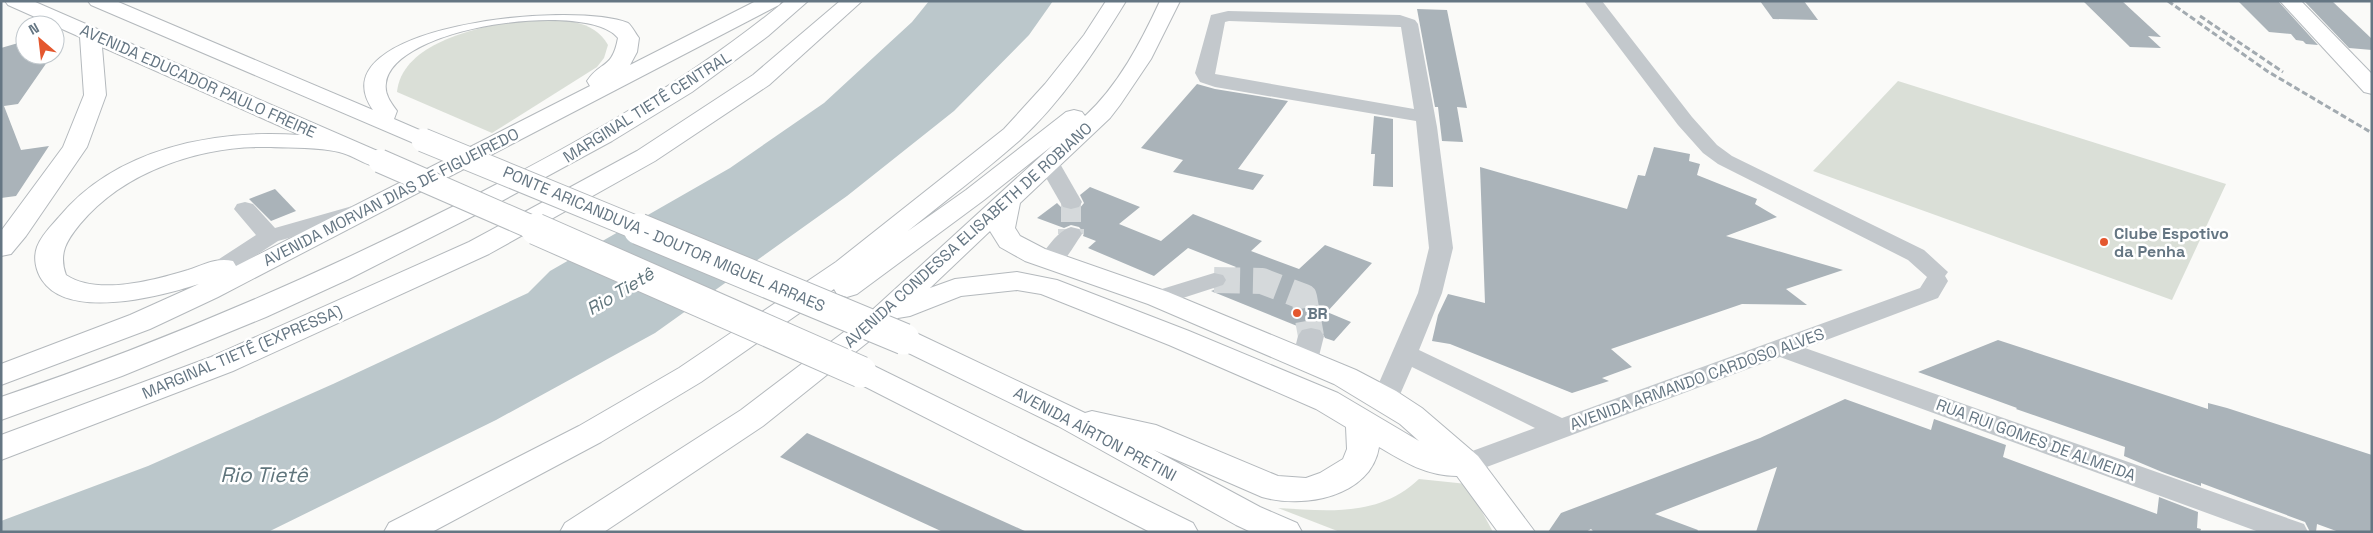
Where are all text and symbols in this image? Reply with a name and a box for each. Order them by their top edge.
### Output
north arrow [15,15,65,65]
text: N [26,18,42,39]
street label: AVENIDA EDUCADOR PAULO FREIRE [77,19,319,143]
street label: MARGINAL TIETÊ CENTRAL [559,46,735,167]
street label: AVENIDA CONDESSA ELISABETH DE ROBIANO [839,118,1097,352]
street label: AVENIDA MORVAN DIAS DE FIGUEIREDO [259,123,523,271]
street label: PONTE ARICANDUVA - DOUTOR MIGUEL ARRAES [500,161,829,317]
place label: Clube Espotivo da Penha [2114,223,2229,262]
marker: Clube Espotivo da Penha [2098,236,2110,248]
water label: Rio Tietê [582,261,659,320]
street label: MARGINAL TIETÊ (EXPRESSA) [139,300,345,404]
place label: BR [1307,303,1328,324]
marker: BR [1291,307,1303,319]
street label: AVENIDA ARMANDO CARDOSO ALVES [1567,323,1827,435]
street label: AVENIDA AÍRTON PRETINI [1010,382,1180,486]
street label: RUA RUI GOMES DE ALMEIDA [1933,394,2139,486]
water label: Rio Tietê [220,461,309,488]

